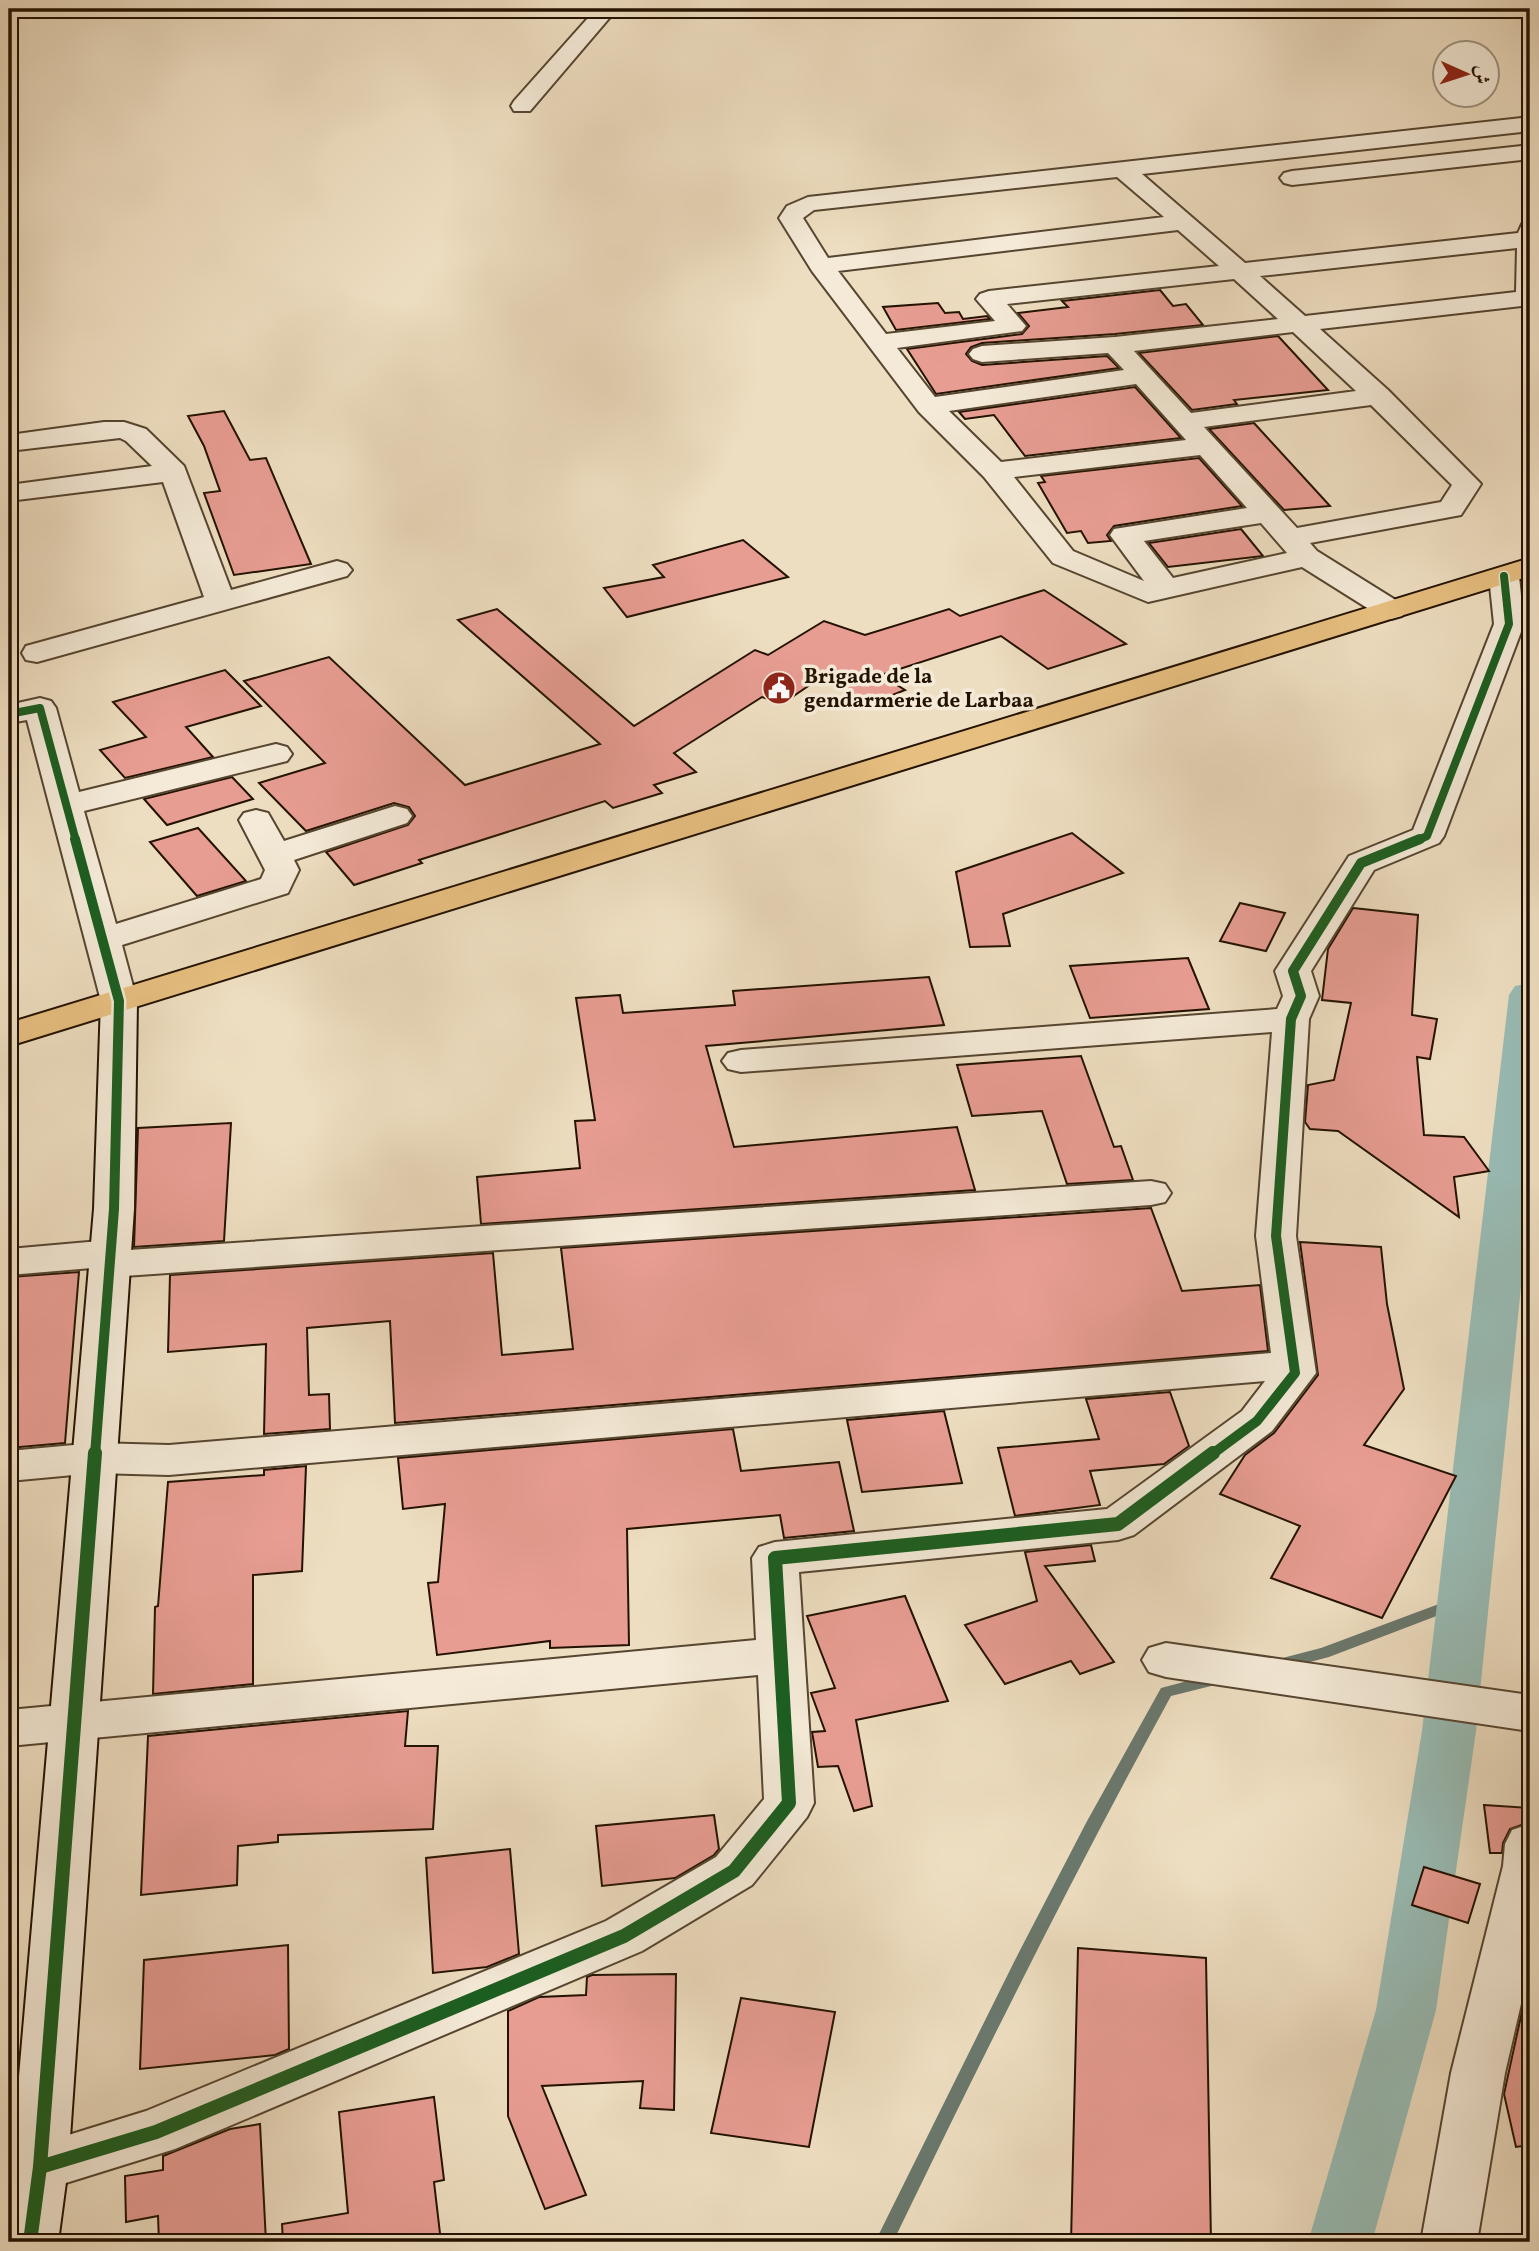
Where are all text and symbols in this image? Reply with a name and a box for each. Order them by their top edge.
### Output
north arrow [1430,38,1500,108]
text: ش [1468,65,1494,85]
place label: Brigade de la gendarmerie de Larbaa [804,663,1034,716]
public building icon: Brigade de la gendarmerie de Larbaa [760,669,798,707]

